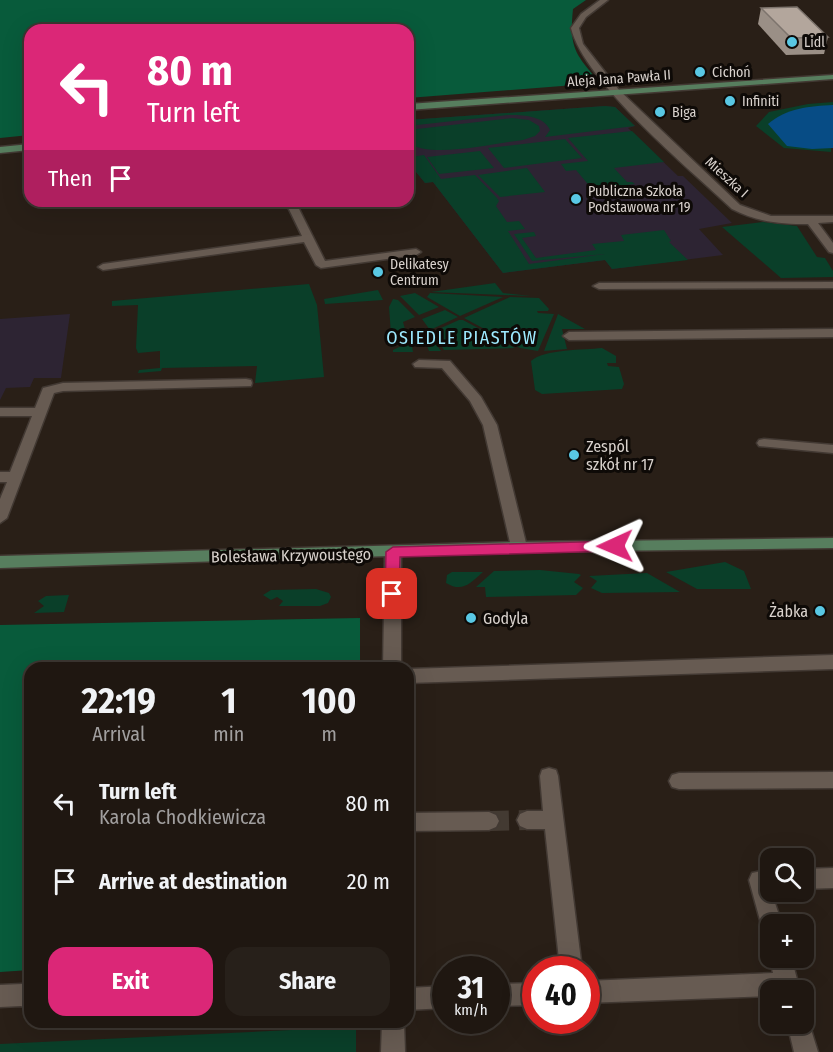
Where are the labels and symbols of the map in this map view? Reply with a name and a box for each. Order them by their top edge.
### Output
place label: Lidl [804,34,825,51]
marker: Lidl [785,35,799,49]
place label: Cichoń [712,64,751,81]
marker: Cichoń [693,65,707,79]
street label: Aleja Jana Pawła II [567,66,671,91]
place label: Infiniti [742,93,779,110]
marker: Infiniti [723,94,737,108]
place label: Biga [672,104,696,121]
marker: Biga [653,105,667,119]
street label: Mieszka I [702,154,752,201]
place label: Publiczna Szkoła Podstawowa nr 19 [588,183,691,216]
marker: Publiczna Szkoła Podstawowa nr 19 [569,192,583,206]
place label: Delikatesy Centrum [390,256,450,289]
marker: Delikatesy Centrum [371,265,385,279]
district label: OSIEDLE PIASTÓW [386,327,538,349]
place label: Zespól szkół nr 17 [586,437,654,474]
marker: Zespól szkół nr 17 [567,448,581,462]
position arrow [583,514,647,578]
street label: Bolesława Krzywoustego [211,545,371,566]
pin [366,568,417,619]
place label: Żabka [769,602,808,621]
marker: Żabka [813,604,827,618]
place label: Godyla [483,609,528,628]
marker: Godyla [464,611,478,625]
speed limit sign: 40 [522,956,600,1034]

